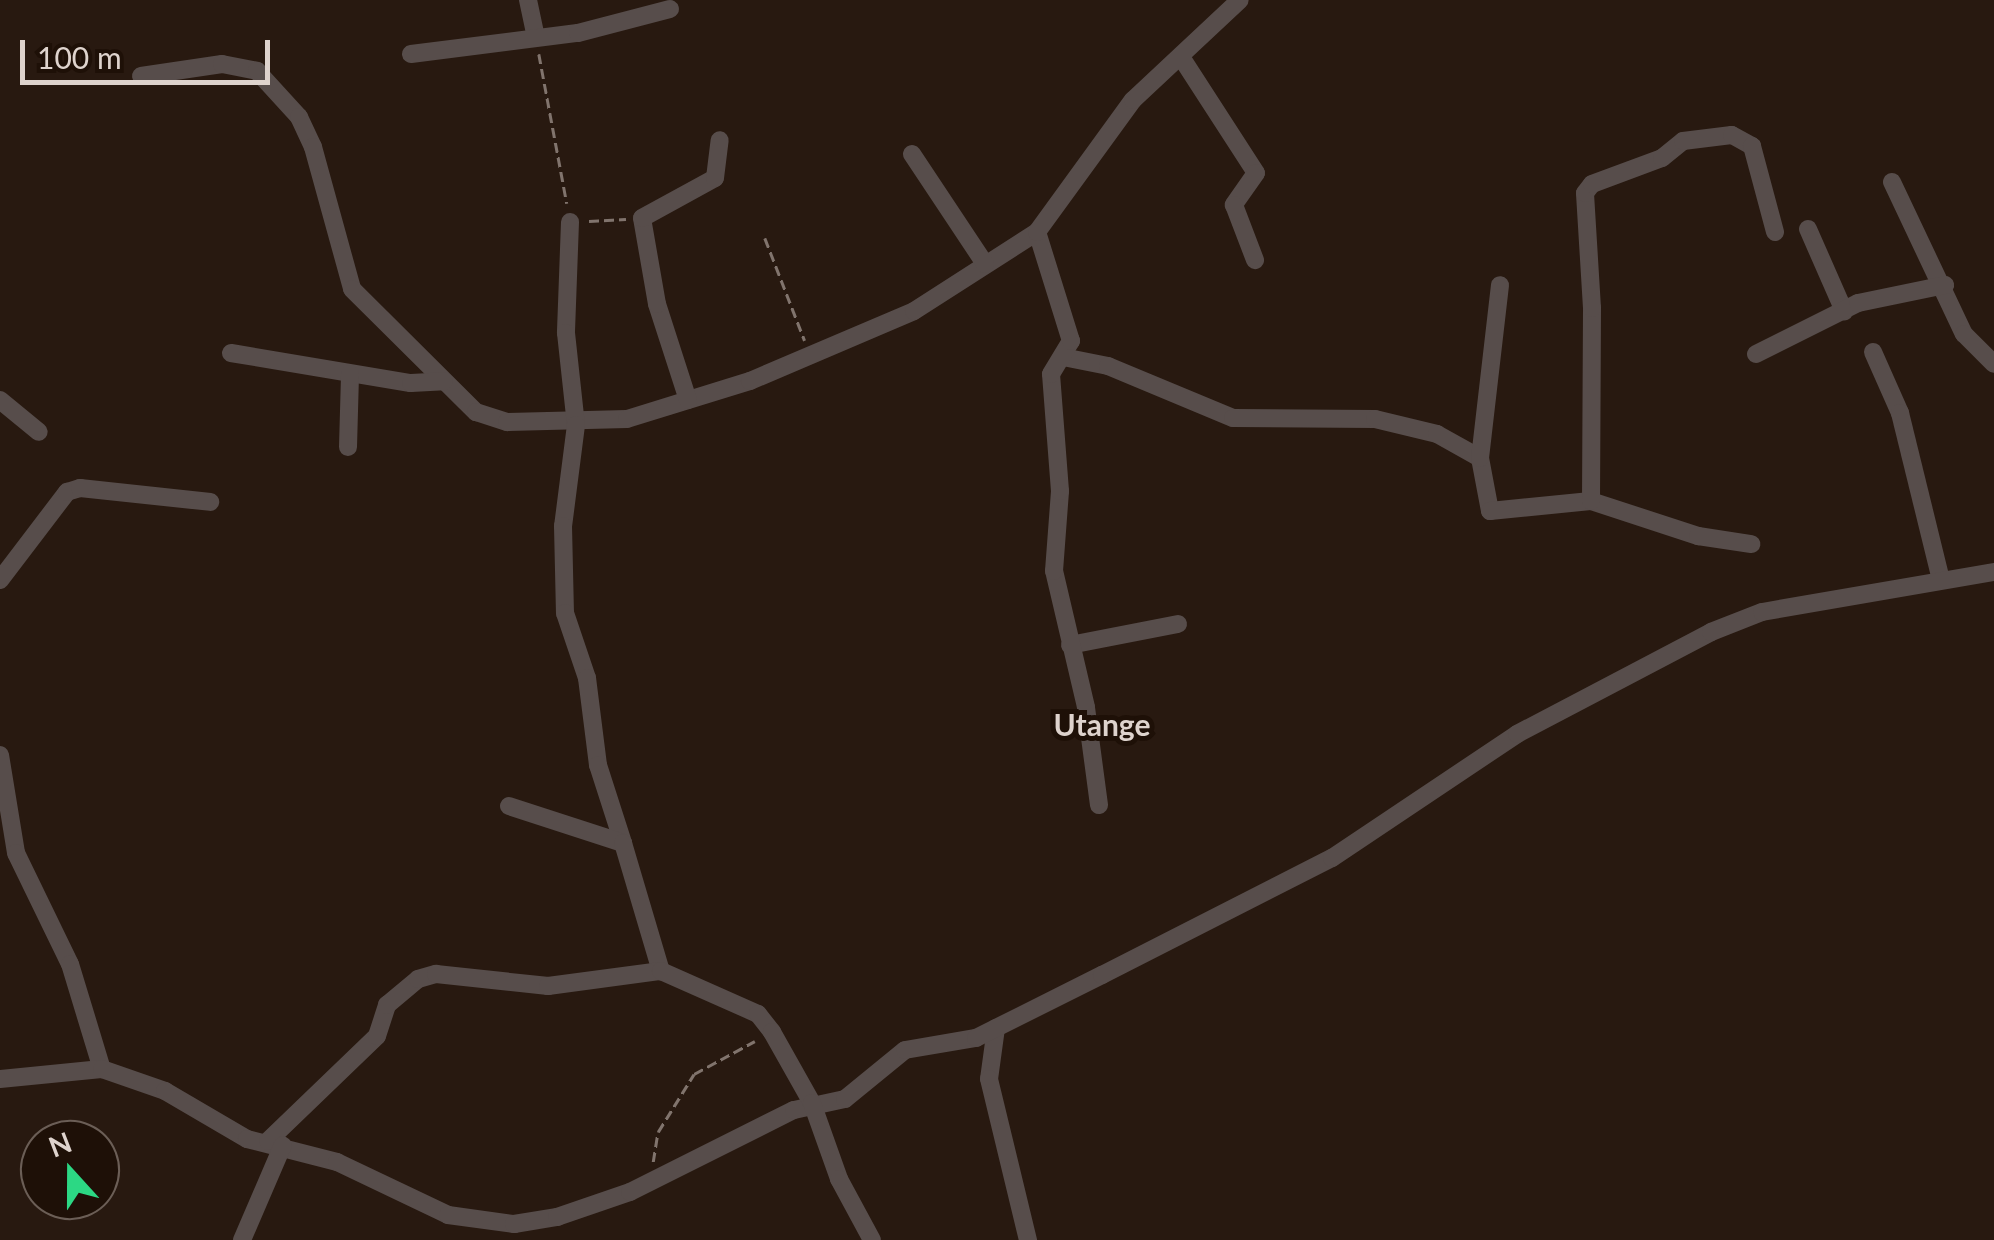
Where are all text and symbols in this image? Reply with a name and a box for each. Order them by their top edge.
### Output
scale bar [25,20,275,82]
text: 100 m [37,39,122,75]
district label: Utange [1054,706,1150,742]
north arrow [20,1120,120,1220]
text: N [44,1124,76,1164]

